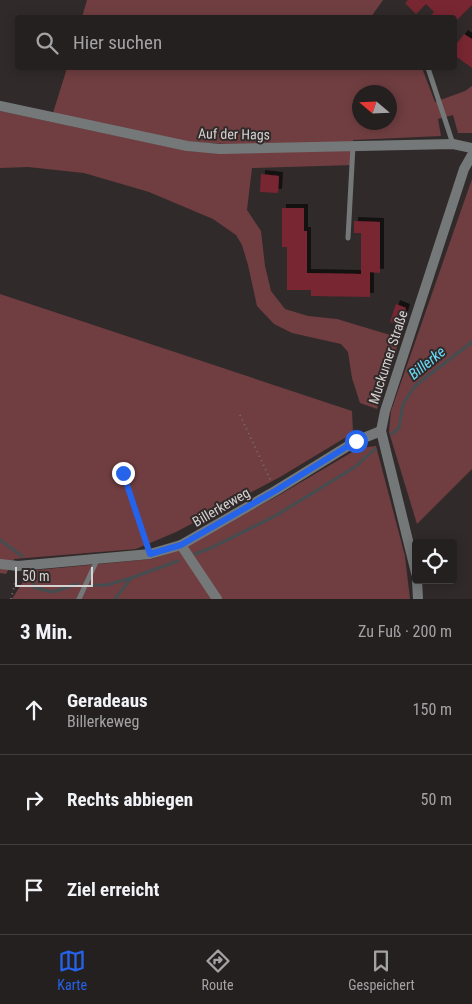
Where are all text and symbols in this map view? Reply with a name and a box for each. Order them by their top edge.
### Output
search box [15,15,457,70]
icon: search [33,29,61,57]
text: Hier suchen [73,31,162,54]
north arrow [352,85,397,130]
street label: Auf der Hags [198,125,270,143]
street label: Muckumer Straße [365,308,411,406]
water label: Billerke [405,343,449,383]
route start [345,430,368,453]
route end [112,462,135,485]
street label: Billerkeweg [190,484,252,530]
map controls [412,539,457,584]
button: locate [412,539,457,584]
scale bar [15,564,92,587]
text: 50 m [22,568,50,584]
text: 3 Min. [20,620,73,644]
text: Zu Fuß · 200 m [358,622,452,641]
text: Geradeaus [67,689,148,712]
icon: ahead [20,696,48,724]
text: 150 m [413,700,452,719]
text: Billerkeweg [67,712,139,731]
icon: right [20,786,48,814]
text: Rechts abbiegen [67,788,193,811]
text: 50 m [420,790,452,809]
icon: arrive [20,876,48,904]
text: Ziel erreicht [67,878,159,901]
tab: Karte [57,947,87,993]
tab: Route [202,947,234,993]
tab: Gespeichert [348,947,415,993]

